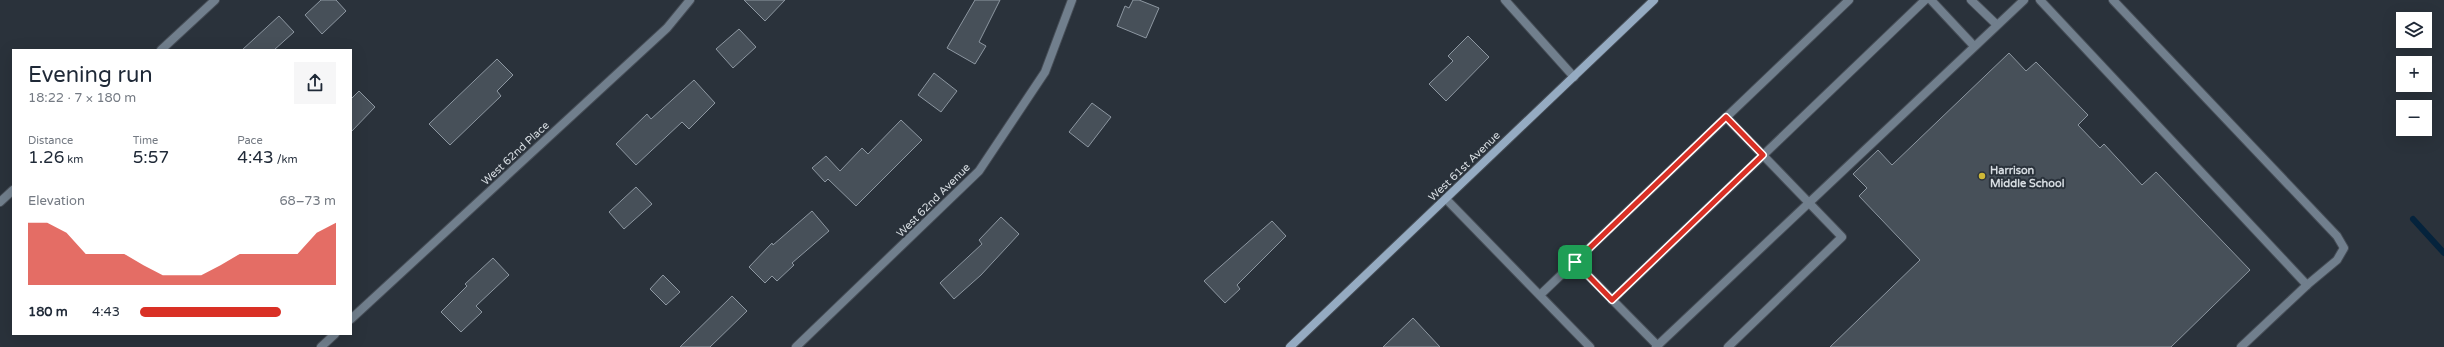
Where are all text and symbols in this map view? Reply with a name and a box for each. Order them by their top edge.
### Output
map controls [2396,12,2432,136]
button: layers [2396,12,2432,48]
button: + [2396,56,2432,92]
text: Evening run [28,62,153,88]
button: share [294,62,336,104]
text: 18:22 · 7 × 180 m [28,90,136,106]
button: − [2396,100,2432,136]
street label: West 62nd Place [479,119,552,188]
street label: West 61st Avenue [1426,129,1503,204]
text: Distance [28,134,73,147]
text: Time [133,134,158,147]
text: Pace [237,134,263,147]
text: 1.26 [28,147,64,168]
text: 5:57 [133,147,169,168]
text: 4:43 [237,147,274,168]
text: km [64,153,83,166]
text: /km [274,153,298,166]
street label: West 62nd Avenue [894,161,973,240]
place label: Harrison Middle School [1990,164,2065,190]
marker: Harrison Middle School [1977,171,1987,181]
text: Elevation [28,193,85,209]
text: 68–73 m [279,193,336,209]
pin [1558,245,1592,279]
icon: arrive [1564,251,1586,273]
text: 180 m [28,304,68,320]
text: 4:43 [92,304,120,320]

